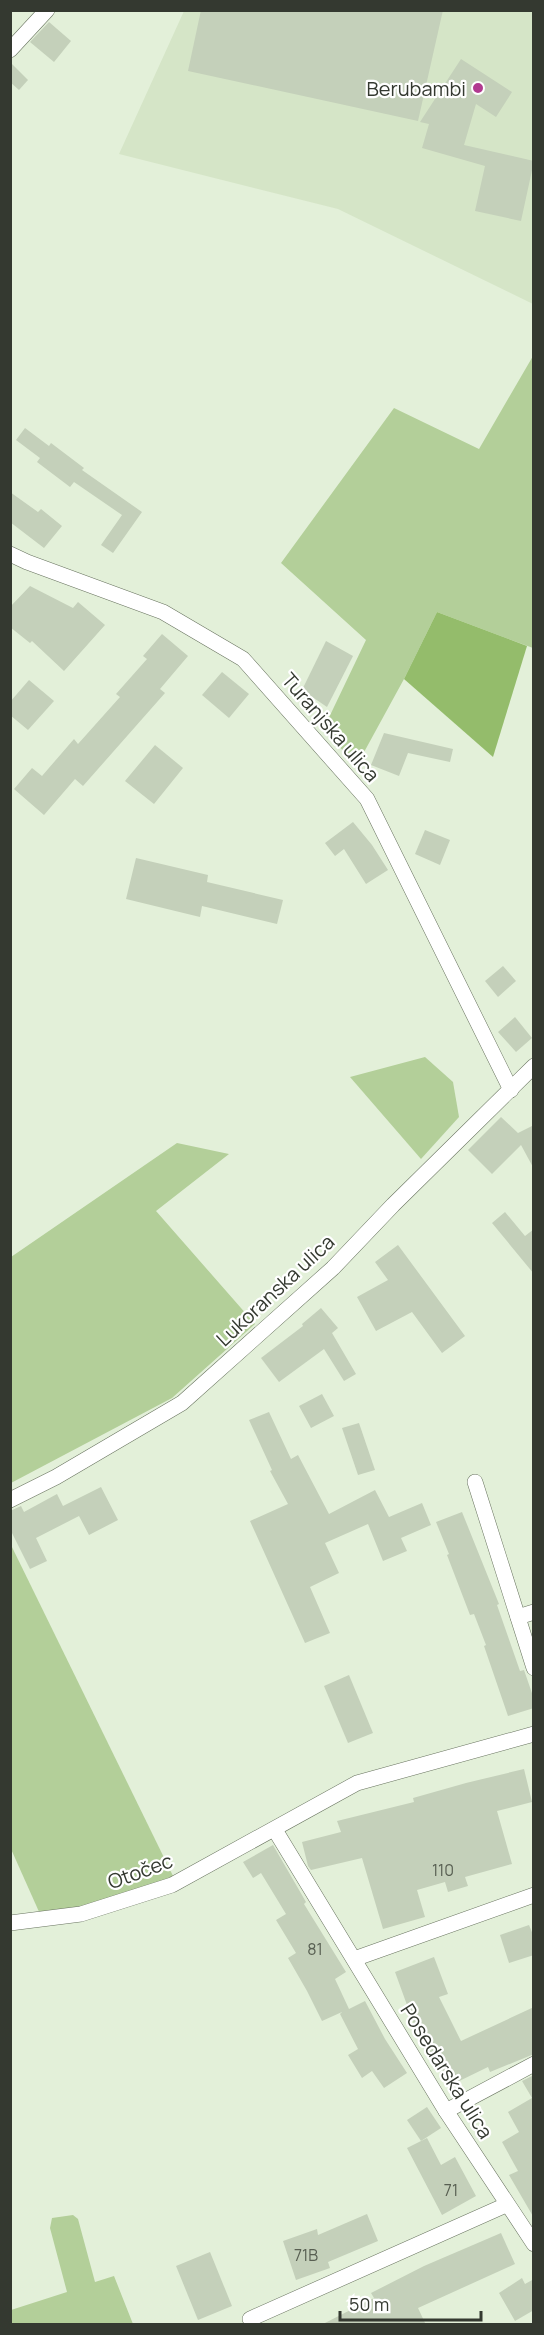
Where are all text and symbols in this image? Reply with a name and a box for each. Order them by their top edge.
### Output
place label: Berubambi [367,75,466,102]
marker: Berubambi [471,81,485,95]
street label: Turanjska ulica [276,667,386,787]
street label: Lukoranska ulica [210,1228,340,1352]
street label: Otočec [104,1847,176,1895]
house number: 110 [432,1859,454,1881]
house number: 81 [307,1938,323,1960]
street label: Posedarska ulica [395,1998,499,2144]
house number: 71 [444,2179,458,2201]
house number: 71B [294,2244,318,2266]
scale bar [340,2284,481,2322]
text: 50 m [349,2292,389,2316]

